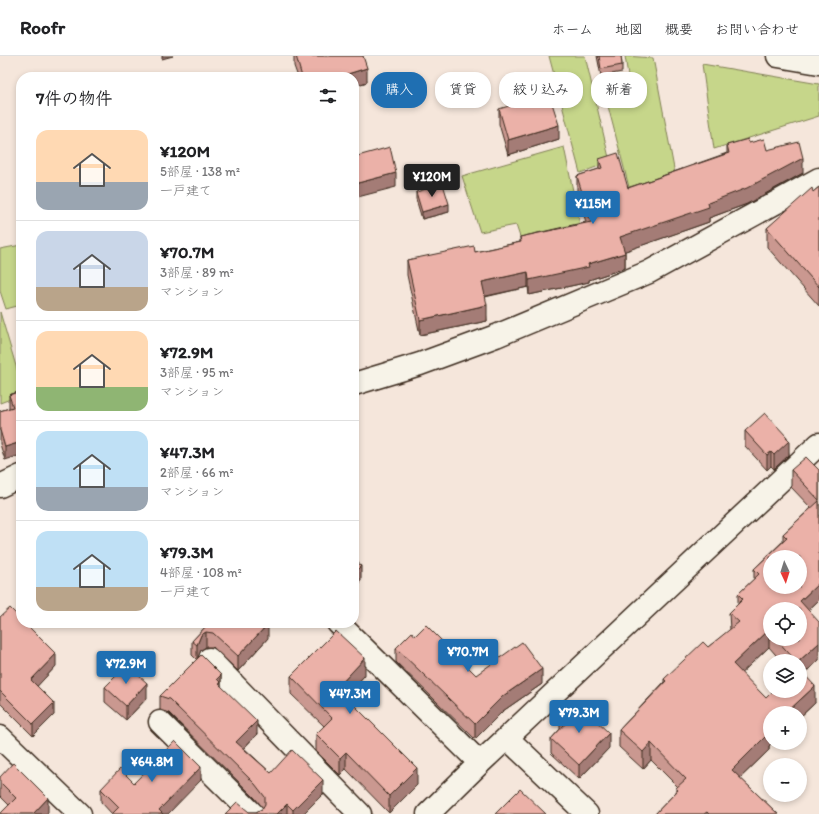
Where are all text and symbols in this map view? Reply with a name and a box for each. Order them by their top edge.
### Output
text: Roofr [20,16,65,39]
text: ホーム [552,21,593,38]
text: 地図 [615,21,643,38]
text: 概要 [665,21,693,38]
text: お問い合わせ [715,21,799,38]
chip: 購入 [371,72,427,108]
chip: 賃貸 [435,72,491,108]
chip: 絞り込み [499,72,583,108]
chip: 新着 [591,72,647,108]
icon: filters [317,85,339,107]
text: 7件の物件 [36,88,112,108]
text: ¥120M [160,141,210,161]
icon: home [68,146,116,194]
text: 5部屋 · 138 m² [160,164,240,179]
pin: ¥120M [404,164,460,198]
text: ¥120M [413,169,451,184]
text: 一戸建て [160,183,212,198]
pin: ¥115M [565,191,621,225]
text: ¥115M [575,196,611,211]
text: ¥70.7M [160,242,214,262]
icon: home [68,247,116,295]
text: 3部屋 · 89 m² [160,265,234,280]
text: マンション [160,284,224,299]
text: ¥72.9M [160,342,213,362]
icon: home [68,347,116,395]
text: 3部屋 · 95 m² [160,365,234,380]
text: マンション [160,384,224,399]
text: ¥47.3M [160,442,215,462]
icon: home [68,447,116,495]
text: 2部屋 · 66 m² [160,465,233,480]
text: マンション [160,484,224,499]
text: ¥79.3M [160,542,214,562]
icon: home [68,547,116,595]
north arrow [763,550,807,594]
map controls [763,550,807,802]
text: 4部屋 · 108 m² [160,565,242,580]
text: 一戸建て [160,584,212,599]
button: locate [763,602,807,646]
pin: ¥70.7M [435,639,501,673]
text: ¥70.7M [447,644,489,659]
pin: ¥72.9M [93,651,159,685]
button: layers [763,654,807,698]
text: ¥72.9M [106,656,146,671]
pin: ¥47.3M [317,681,383,715]
text: ¥47.3M [329,686,371,701]
pin: ¥79.3M [546,700,612,734]
text: ¥79.3M [558,705,600,720]
button: + [763,706,807,750]
pin: ¥64.8M [119,749,185,783]
text: ¥64.8M [131,754,173,769]
button: − [763,758,807,802]

